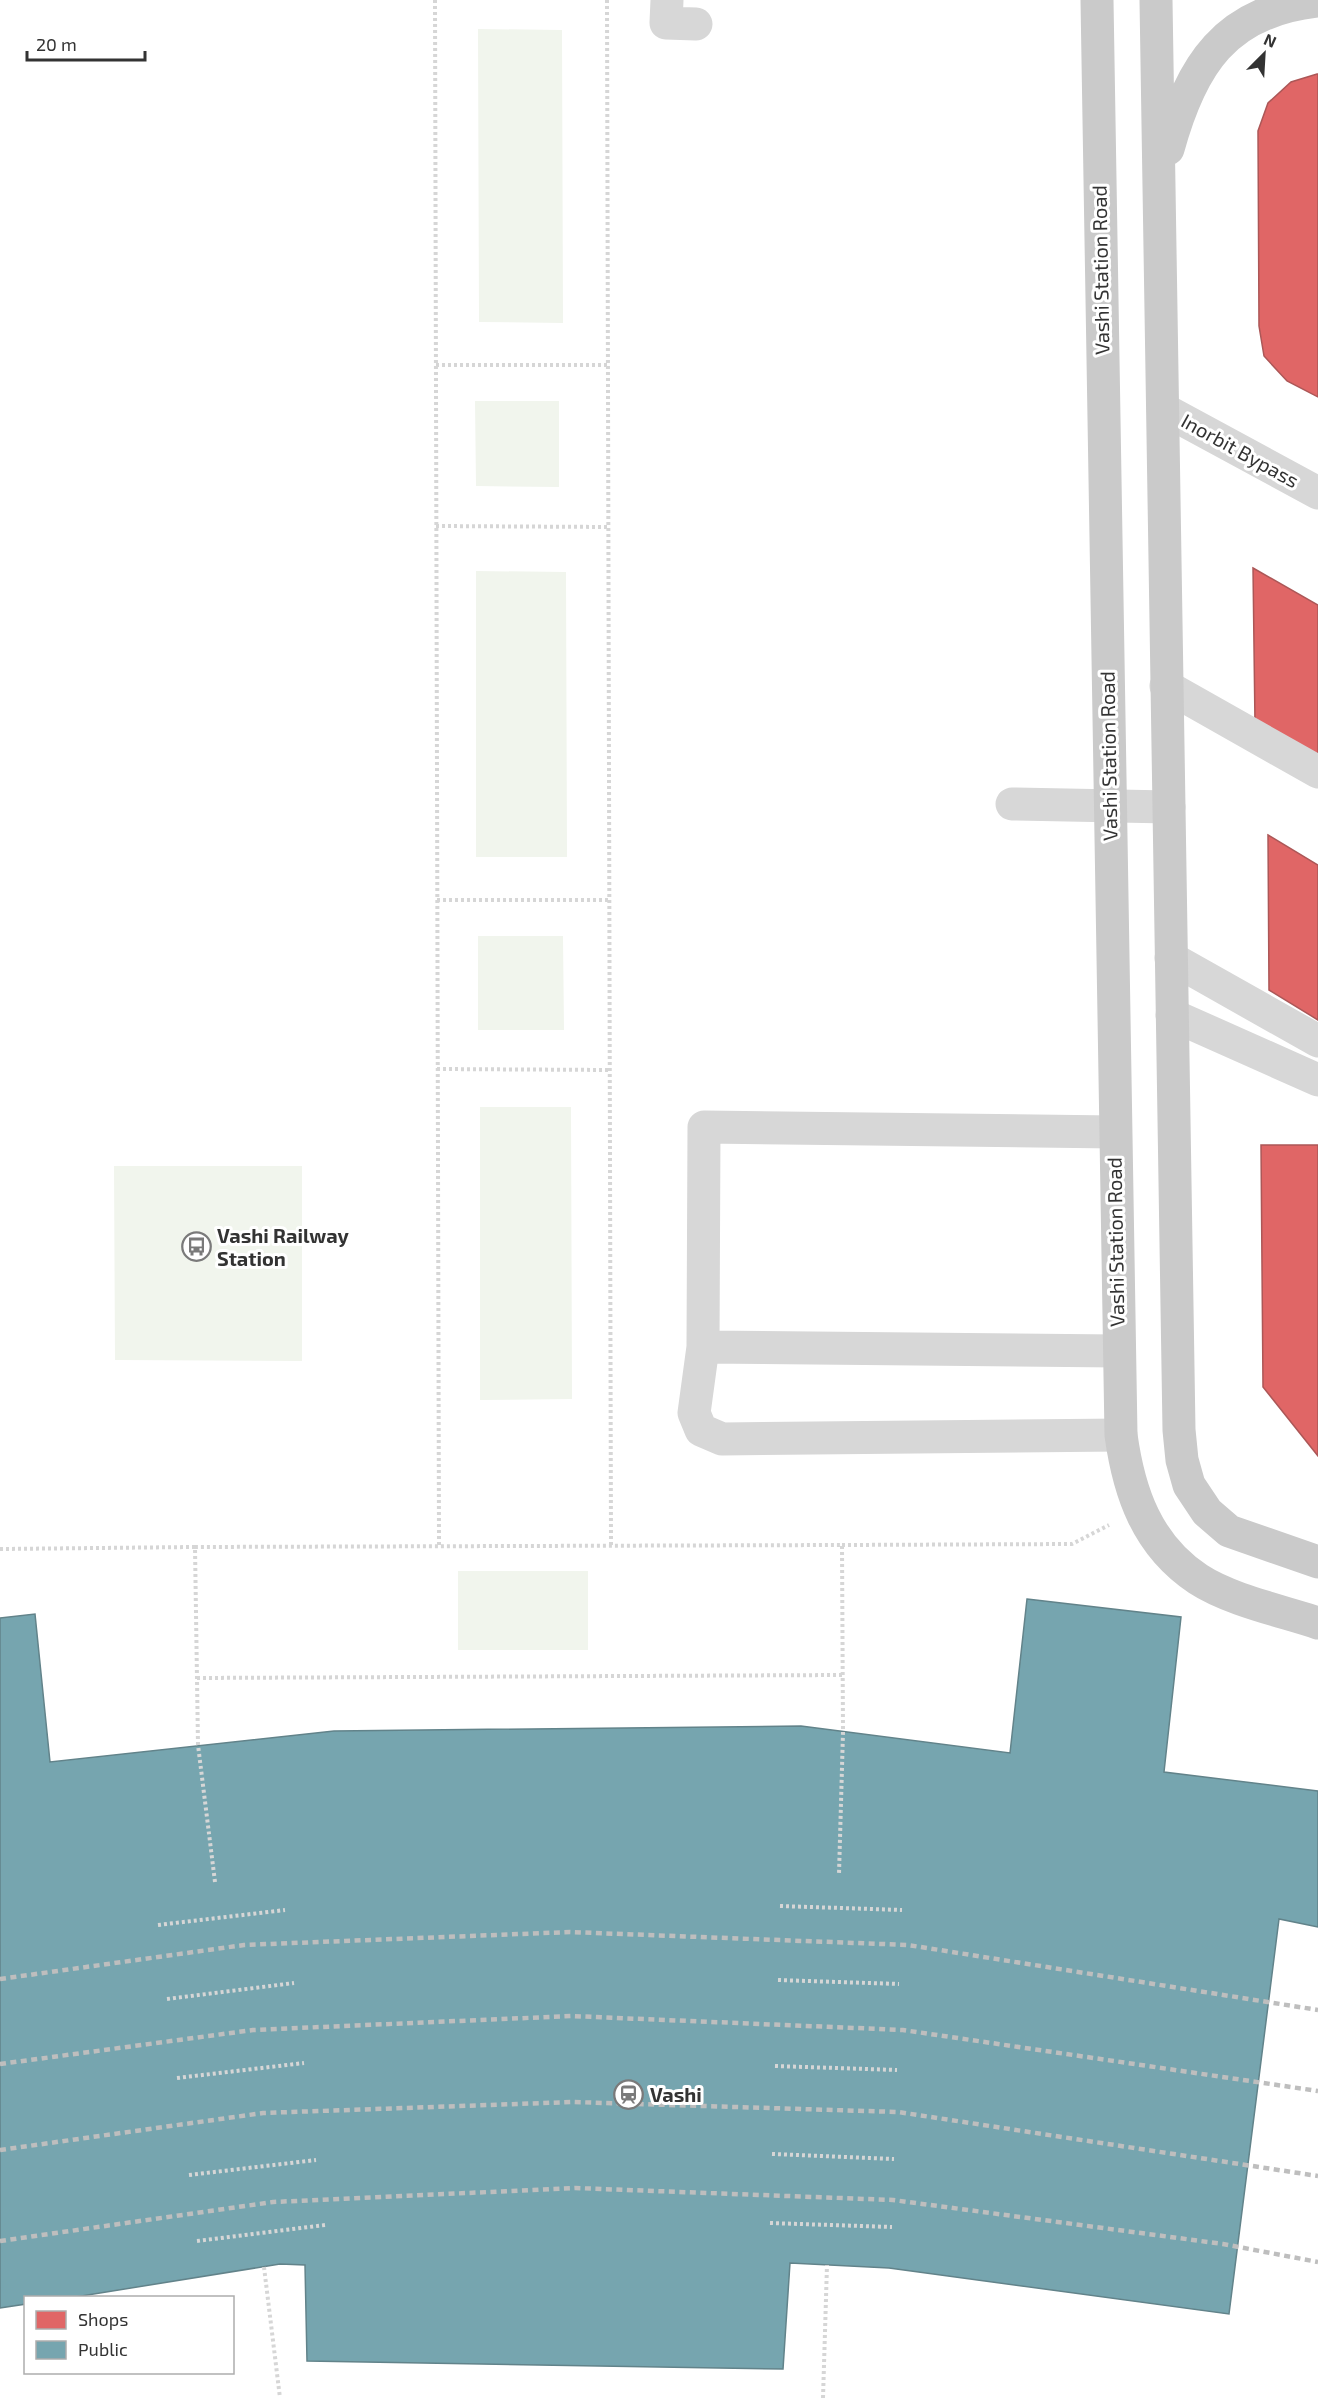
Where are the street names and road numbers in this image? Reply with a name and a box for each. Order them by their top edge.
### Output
street label: Vashi Station Road [1087,185,1113,355]
street label: Inorbit Bypass [1178,408,1303,492]
street label: Vashi Station Road [1095,671,1121,841]
street label: Vashi Station Road [1102,1157,1128,1327]

